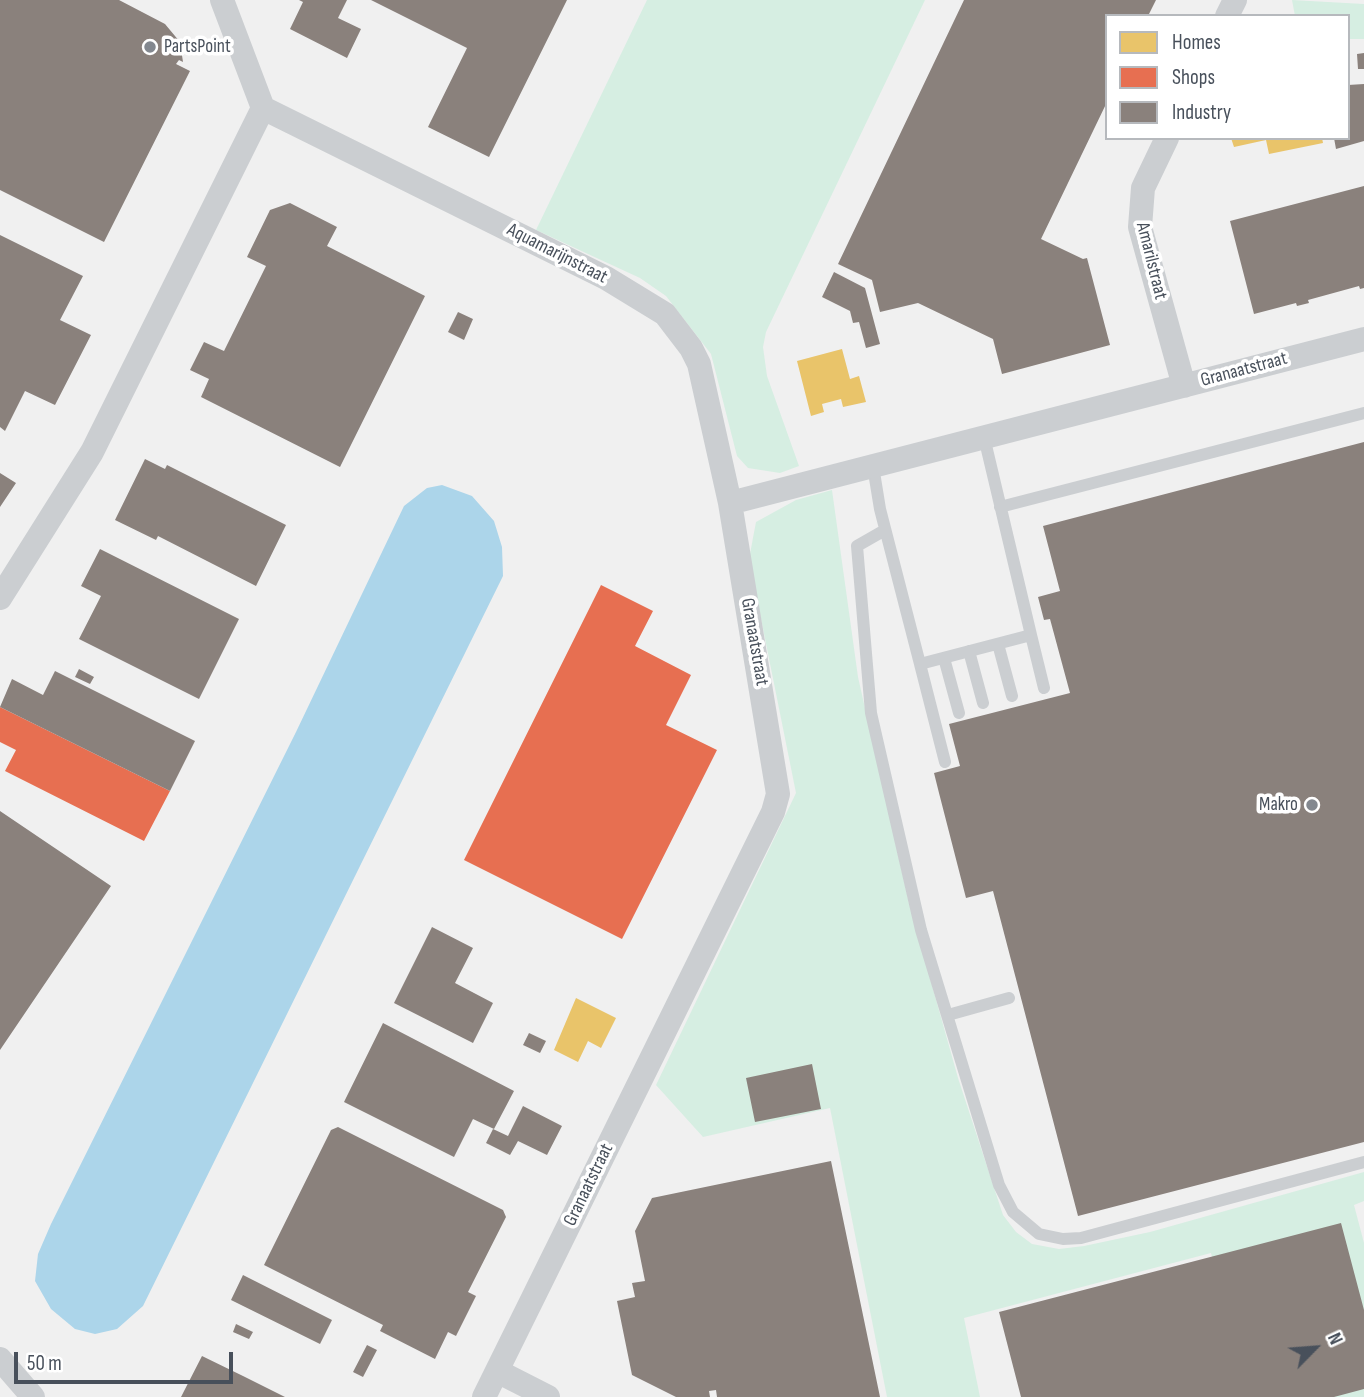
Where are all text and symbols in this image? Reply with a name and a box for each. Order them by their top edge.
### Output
legend [1105,14,1350,140]
text: Homes [1172,30,1221,55]
place label: PartsPoint [164,36,231,58]
marker: PartsPoint [142,39,158,55]
text: Shops [1172,65,1215,90]
text: Industry [1172,100,1231,125]
street label: Aquamarijnstraat [503,219,611,289]
street label: Amarilstraat [1130,220,1172,302]
street label: Granaatstraat [1198,348,1290,392]
street label: Granaatstraat [735,596,773,688]
place label: Makro [1259,794,1298,816]
marker: Makro [1304,797,1320,813]
street label: Granaatstraat [559,1140,619,1230]
north arrow [1280,1313,1350,1383]
text: N [1322,1329,1347,1348]
scale bar [18,1338,236,1382]
text: 50 m [27,1351,62,1376]

